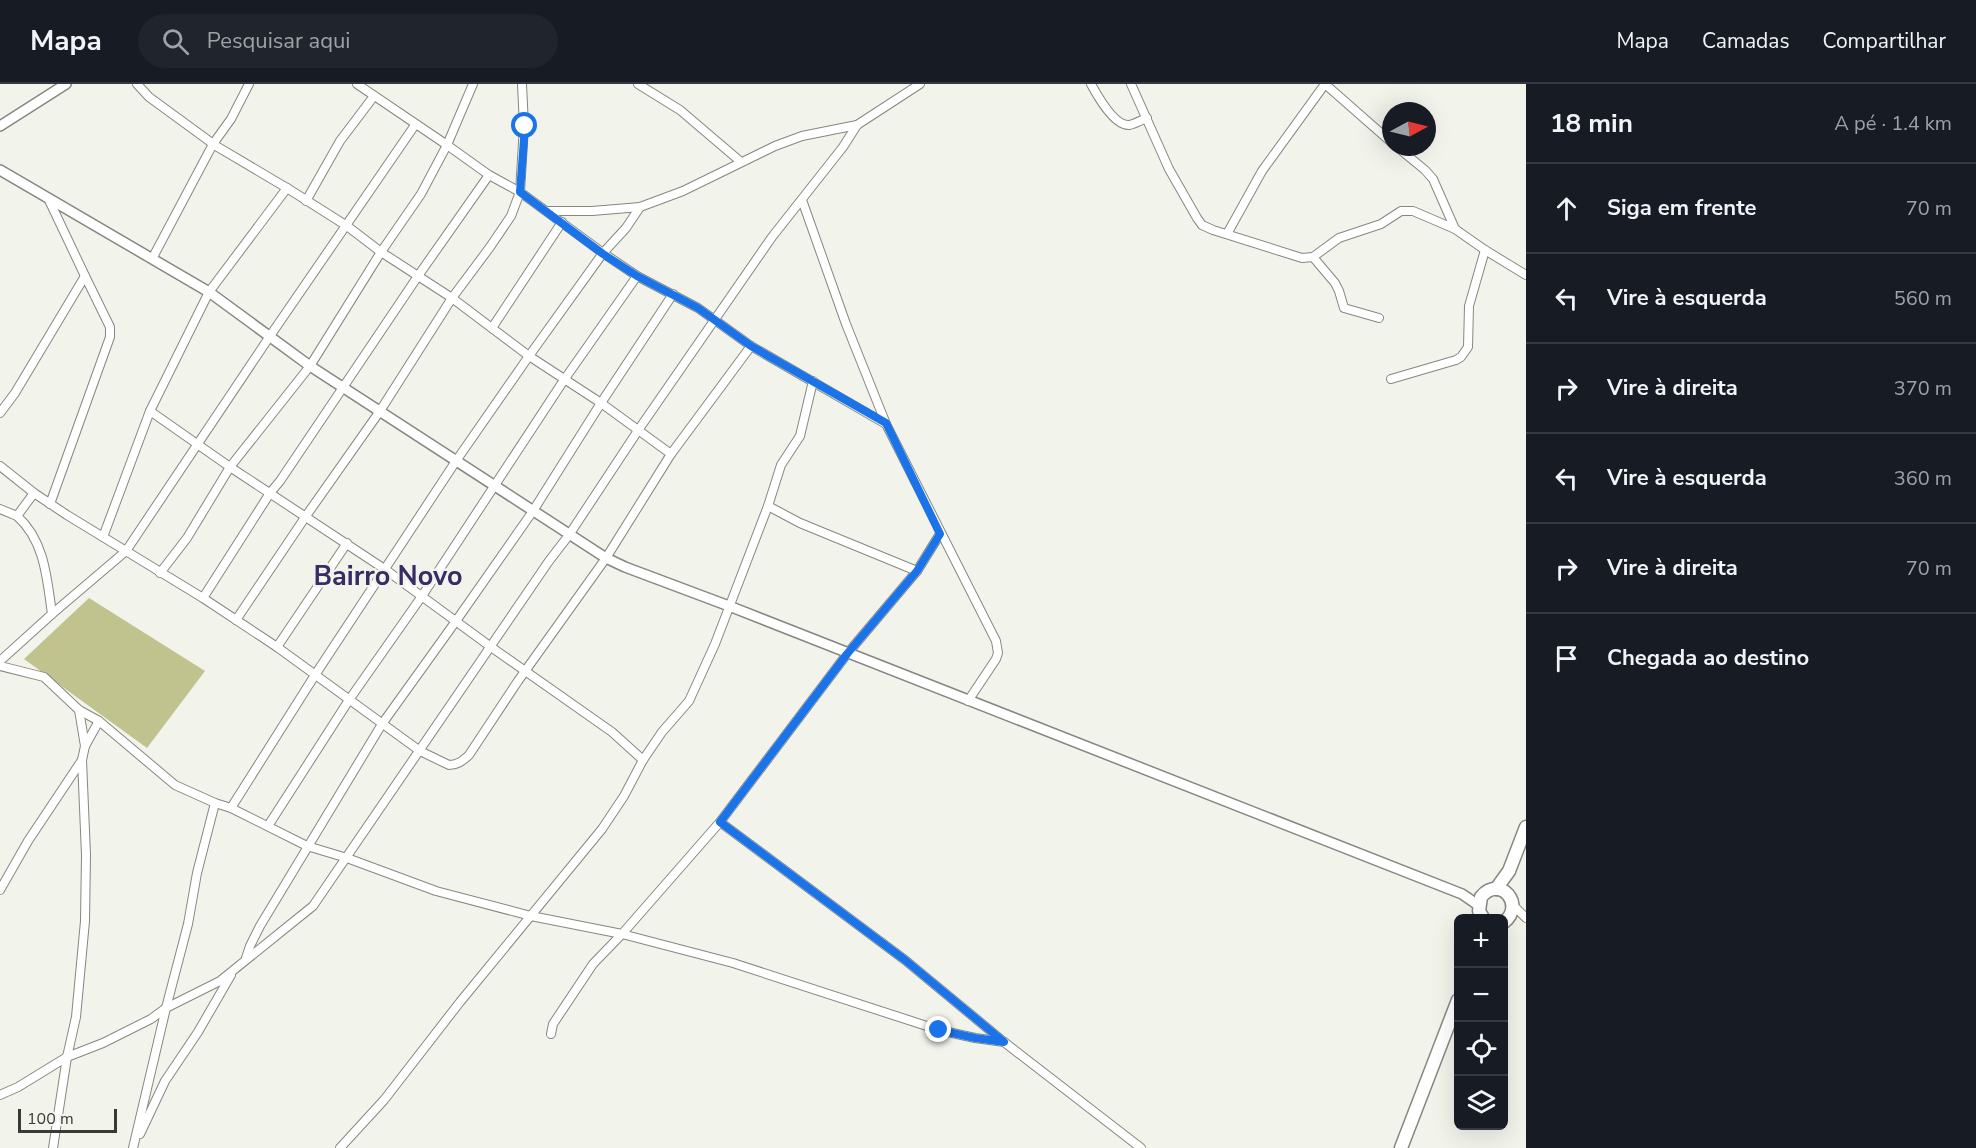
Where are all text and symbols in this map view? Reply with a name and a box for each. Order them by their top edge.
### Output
search box [138,14,558,68]
text: Mapa [30,22,102,60]
icon: search [159,25,192,58]
text: Pesquisar aqui [207,26,350,56]
text: Mapa [1617,27,1669,55]
text: Camadas [1702,27,1789,55]
text: Compartilhar [1822,27,1946,55]
north arrow [1382,102,1436,156]
text: 18 min [1550,106,1633,141]
text: A pé · 1.4 km [1834,110,1952,137]
route start [511,112,537,138]
icon: ahead [1550,192,1583,225]
text: Siga em frente [1607,193,1756,223]
text: 70 m [1906,195,1952,222]
icon: left [1550,282,1583,315]
text: Vire à esquerda [1607,283,1767,313]
text: 560 m [1894,285,1952,312]
icon: right [1550,372,1583,405]
text: Vire à direita [1607,373,1738,403]
text: 370 m [1894,375,1952,402]
icon: left [1550,462,1583,495]
text: Vire à esquerda [1607,463,1767,493]
text: 360 m [1894,465,1952,492]
icon: right [1550,552,1583,585]
text: Vire à direita [1607,553,1738,583]
text: 70 m [1906,555,1952,582]
district label: Bairro Novo [313,558,463,595]
icon: arrive [1550,642,1583,675]
text: Chegada ao destino [1607,643,1809,673]
map controls [1454,914,1508,1130]
button: + [1454,914,1508,968]
button: − [1454,968,1508,1022]
route end [925,1016,951,1042]
button: locate [1454,1022,1508,1076]
button: layers [1454,1076,1508,1130]
scale bar [18,1106,117,1134]
text: 100 m [27,1108,74,1130]

